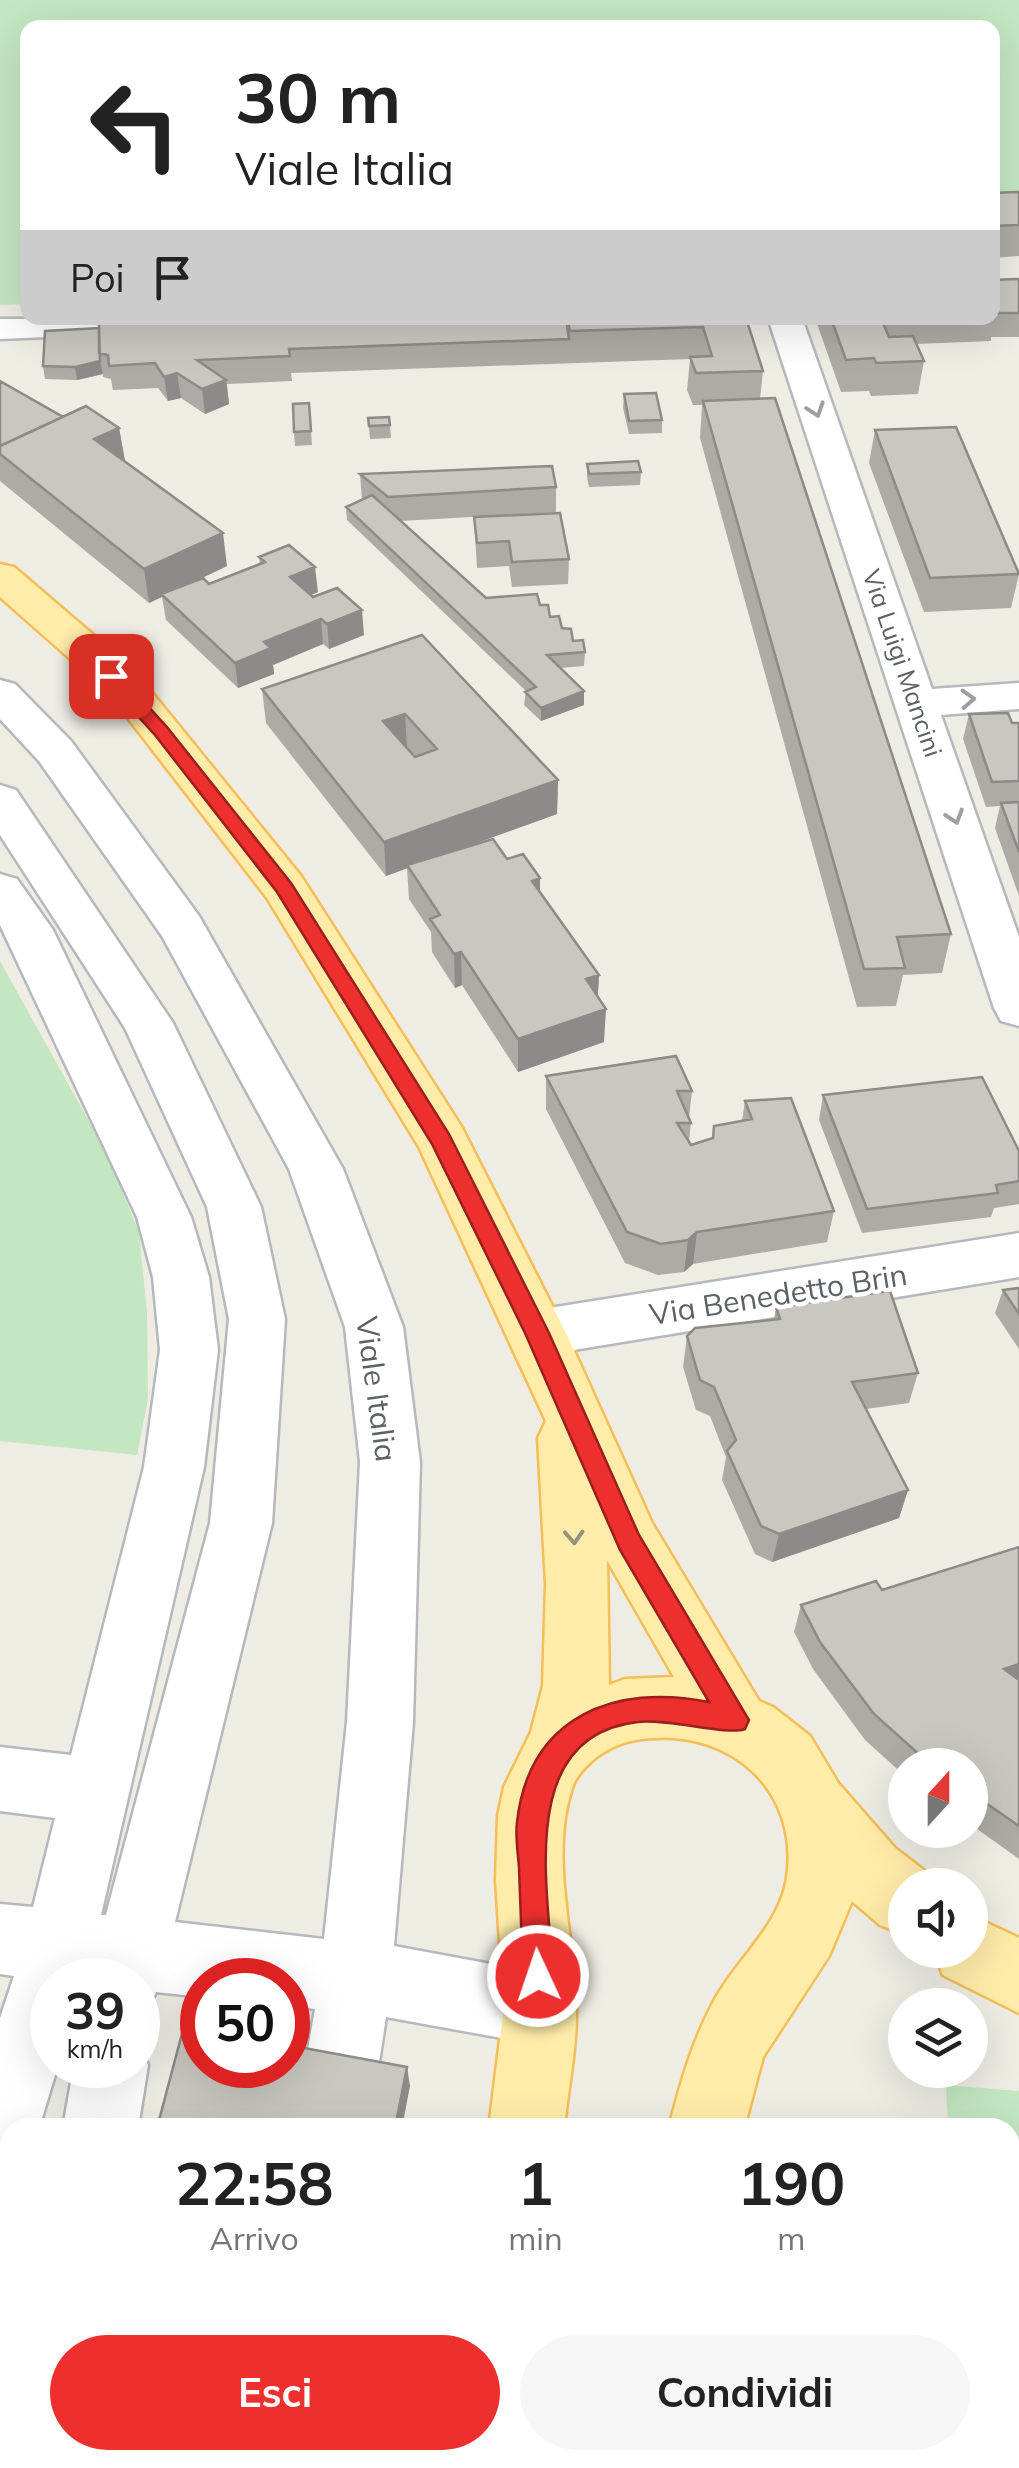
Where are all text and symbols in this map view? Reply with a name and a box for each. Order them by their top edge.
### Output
text: 30 m [235,53,401,141]
icon: left [70,60,200,190]
text: Viale Italia [235,140,454,196]
icon: arrive [145,250,200,305]
text: Poi [70,254,125,302]
one-way arrow [805,400,825,417]
street label: Via Luigi Mancini [856,565,950,761]
pin [69,634,154,719]
icon: arrive [84,649,139,704]
one-way arrow [961,689,977,711]
one-way arrow [943,807,963,824]
street label: Via Benedetto Brin [646,1255,910,1333]
street label: Viale Italia [348,1314,406,1464]
one-way arrow [563,1529,584,1545]
north arrow [888,1748,988,1848]
map controls [888,1748,988,2088]
button: sound [888,1868,988,1968]
position arrow [486,1924,590,2028]
speed limit sign: 50 [180,1958,310,2088]
text: 39 [65,1979,125,2042]
button: layers [888,1988,988,2088]
text: km/h [67,2033,123,2064]
text: 22:58 [175,2145,334,2220]
text: 1 [517,2145,553,2220]
text: 190 [737,2145,845,2220]
text: Arrivo [209,2218,299,2258]
text: min [508,2218,563,2258]
text: m [777,2218,805,2258]
button: Esci [50,2335,500,2450]
button: Condividi [520,2335,970,2450]

